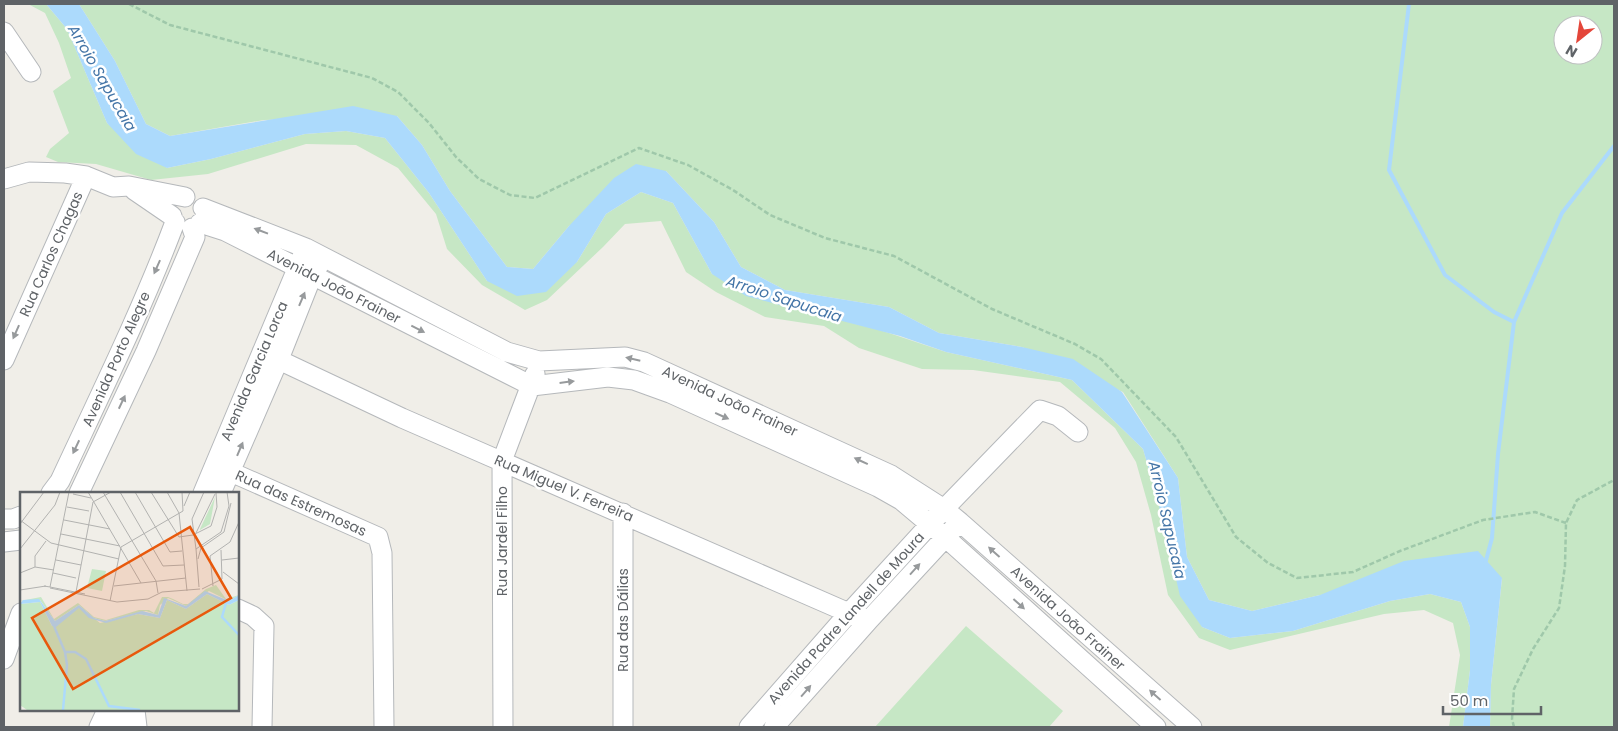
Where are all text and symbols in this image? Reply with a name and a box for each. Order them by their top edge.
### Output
north arrow [1553,15,1603,65]
water label: Arroio Sapucaia [63,20,142,135]
text: N [1562,40,1581,63]
street label: Rua Carlos Chagas [14,188,88,320]
one-way arrow [254,226,268,234]
street label: Avenida João Frainer [264,244,404,328]
one-way arrow [152,260,160,274]
water label: Arroio Sapucaia [723,270,845,327]
street label: Avenida Porto Alegre [77,288,155,430]
one-way arrow [299,292,307,306]
street label: Avenida Garcia Lorca [215,298,293,444]
one-way arrow [12,325,20,339]
one-way arrow [411,325,425,333]
one-way arrow [625,355,641,363]
street label: Avenida João Frainer [659,361,801,441]
one-way arrow [559,378,575,386]
one-way arrow [118,395,126,409]
one-way arrow [715,413,729,421]
one-way arrow [72,440,80,454]
one-way arrow [237,442,245,456]
street label: Rua Miguel V. Ferreira [491,450,637,526]
one-way arrow [854,457,868,465]
water label: Arroio Sapucaia [1143,458,1191,581]
street label: Rua das Estremosas [232,465,370,541]
street label: Rua Jardel Filho [492,486,512,596]
inset map [20,492,239,711]
street label: Avenida Padre Landell de Moura [763,528,929,708]
one-way arrow [988,547,1001,558]
street label: Avenida João Frainer [1006,561,1130,675]
one-way arrow [909,564,921,576]
street label: Rua das Dálias [613,568,633,672]
one-way arrow [1013,598,1026,609]
one-way arrow [801,684,812,697]
scale bar [1443,684,1540,716]
one-way arrow [1150,689,1162,701]
text: 50 m [1450,690,1488,711]

